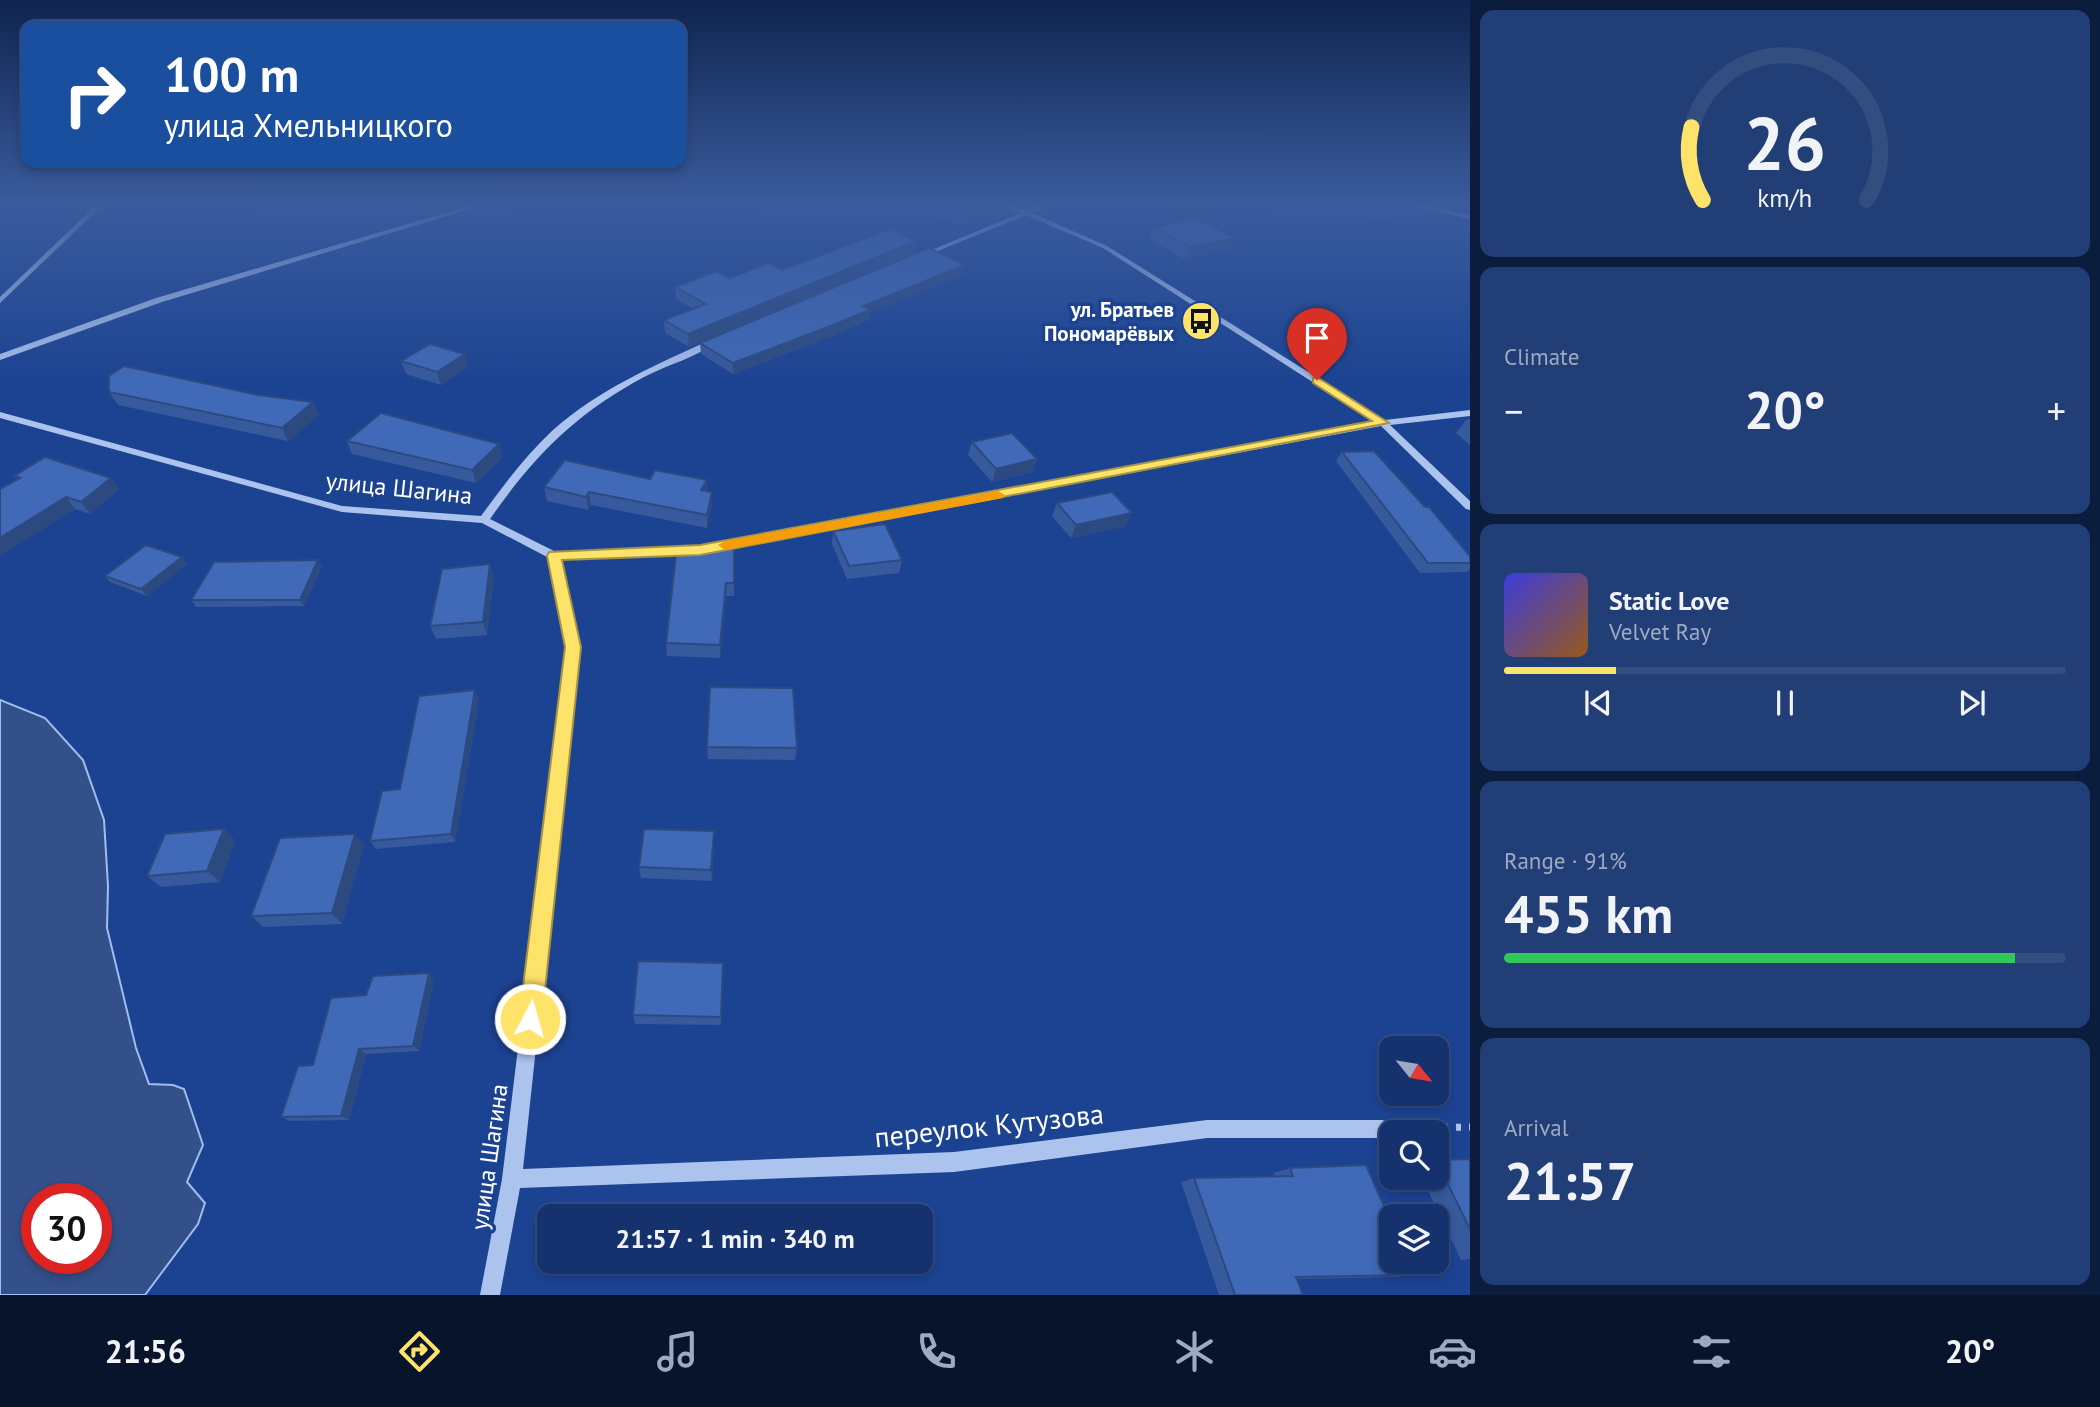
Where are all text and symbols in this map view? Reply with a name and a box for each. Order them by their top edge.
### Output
text: 100 m [164,42,299,106]
icon: right [49,49,140,140]
text: 26 [1744,96,1826,190]
text: улица Хмельницкого [164,104,453,146]
text: km/h [1758,181,1812,213]
place label: ул. Братьев Пономарёвых [1044,296,1174,347]
bus stop icon: ул. Братьев Пономарёвых [1180,300,1222,342]
pin [1287,308,1347,380]
icon: arrive [1298,319,1336,357]
text: Climate [1504,342,1579,371]
text: 20° [1744,376,1826,443]
text: − [1504,386,1523,435]
text: + [2047,386,2066,435]
street label: улица Шагина [324,465,474,511]
text: Static Love [1609,584,1730,617]
text: Velvet Ray [1609,617,1711,646]
icon: previous [1579,684,1617,722]
icon: pause [1766,684,1804,722]
icon: next [1953,684,1991,722]
text: Range · 91% [1504,846,1627,875]
text: 455 km [1504,880,1673,947]
position arrow [493,982,567,1056]
north arrow [1379,1036,1449,1106]
map controls [1379,1036,1449,1274]
street label: улица Шагина [463,1082,515,1232]
street label: переулок Кутузова [873,1095,1105,1155]
text: Arrival [1504,1113,1568,1142]
button: search [1379,1120,1449,1190]
text: 21:57 [1504,1147,1636,1214]
speed limit sign: 30 [21,1183,112,1274]
button: layers [1379,1204,1449,1274]
text: 21:57 · 1 min · 340 m [615,1222,855,1255]
icon: directions [395,1327,444,1376]
icon: music [653,1327,702,1376]
icon: phone [912,1327,961,1376]
icon: climate [1170,1327,1219,1376]
icon: car [1428,1327,1477,1376]
icon: filters [1687,1327,1736,1376]
text: 21:56 [105,1330,186,1372]
text: 20° [1945,1330,1995,1372]

